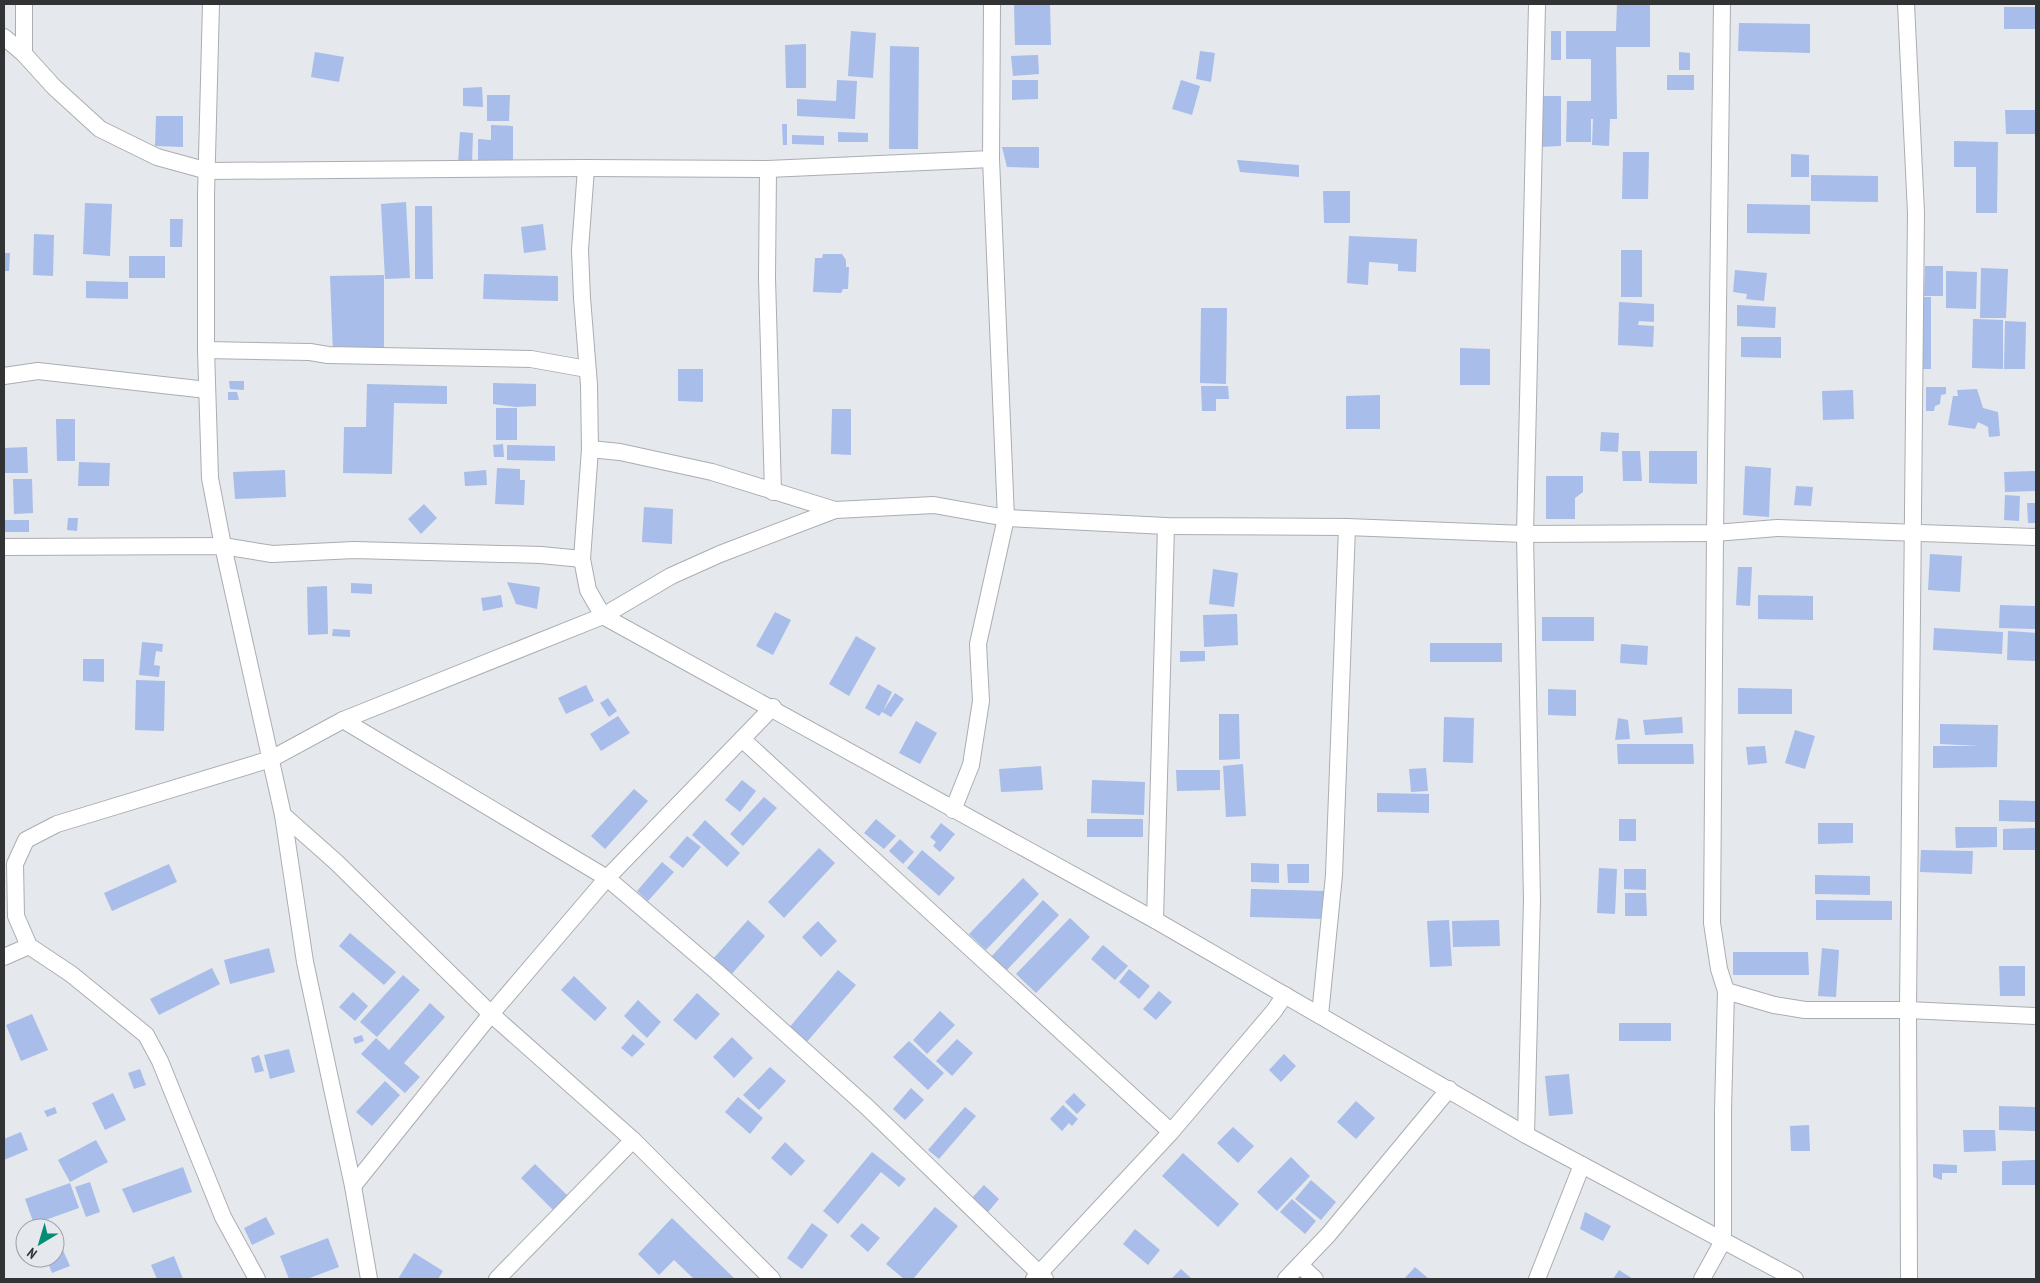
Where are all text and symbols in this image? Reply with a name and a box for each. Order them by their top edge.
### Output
north arrow [15,1218,65,1268]
text: N [23,1244,41,1263]

